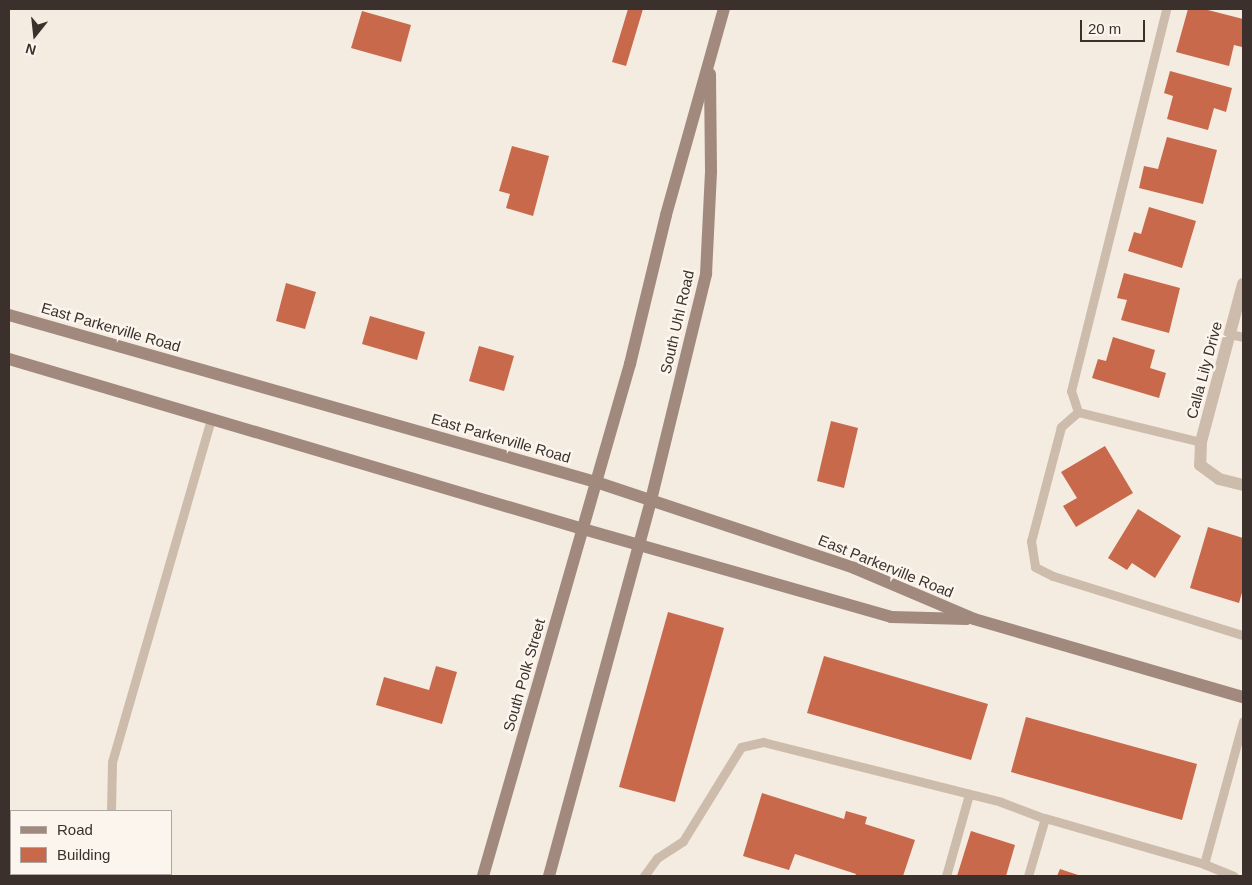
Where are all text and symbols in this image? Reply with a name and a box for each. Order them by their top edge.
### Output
north arrow [10,10,60,60]
scale bar [1082,10,1147,42]
text: 20 m [1088,20,1121,37]
text: N [24,40,38,59]
street label: South Uhl Road [656,268,698,376]
street label: East Parkerville Road [39,298,183,356]
street label: Calla Lily Drive [1182,319,1226,421]
street label: East Parkerville Road [429,409,573,467]
street label: East Parkerville Road [816,531,956,601]
street label: South Polk Street [499,616,549,734]
legend [10,810,172,875]
text: Road [57,821,93,838]
text: Building [57,846,110,863]

